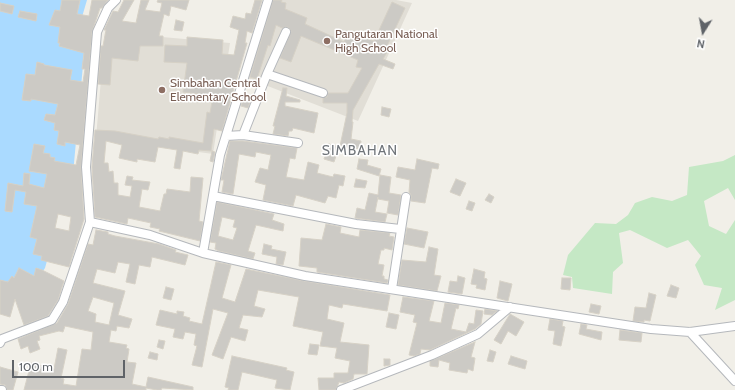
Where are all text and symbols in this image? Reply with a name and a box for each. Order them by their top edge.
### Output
north arrow [683,12,723,52]
place label: Pangutaran National High School [335,27,438,55]
marker: Pangutaran National High School [322,36,332,46]
text: N [696,36,706,51]
place label: Simbahan Central Elementary School [170,76,266,104]
marker: Simbahan Central Elementary School [157,85,167,95]
district label: SIMBAHAN [322,143,398,159]
scale bar [14,352,127,378]
text: 100 m [19,359,53,374]

